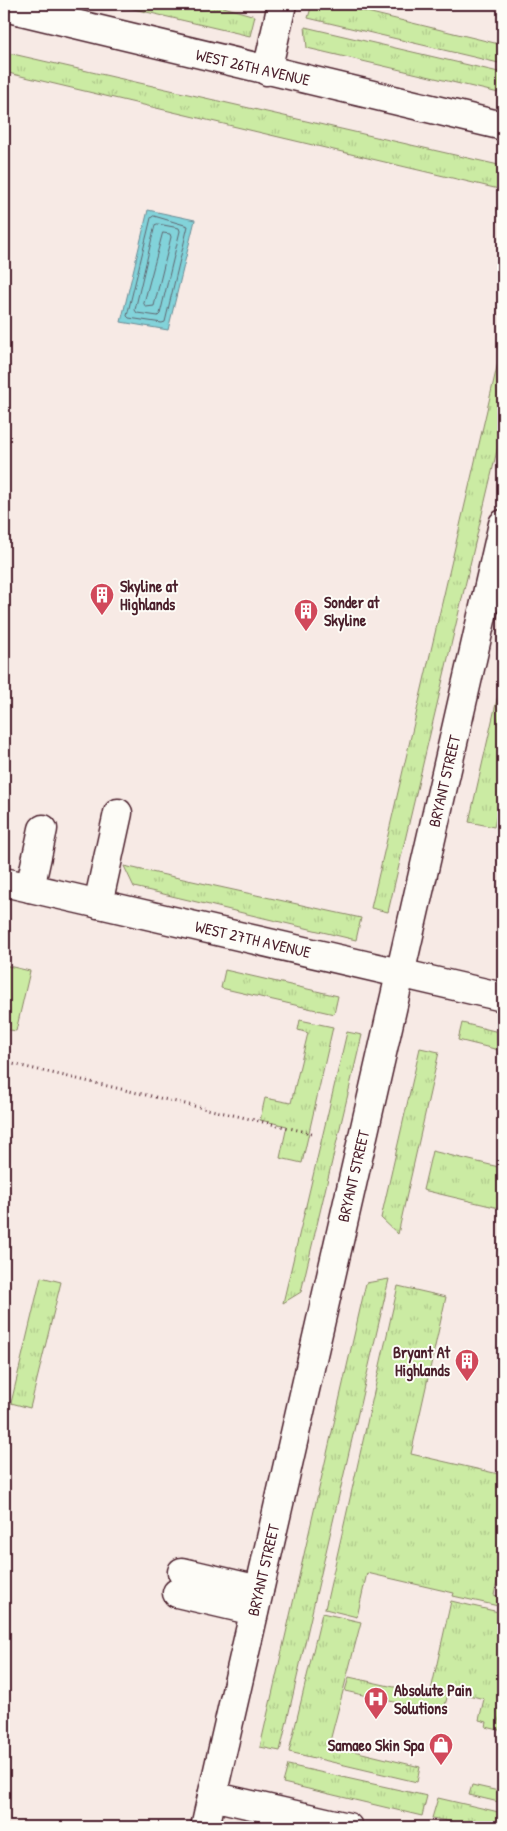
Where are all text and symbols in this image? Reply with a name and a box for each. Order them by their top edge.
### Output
street label: WEST 26TH AVENUE [194,43,312,91]
place label: Skyline at Highlands [120,575,178,616]
building icon: Skyline at Highlands [89,582,115,616]
place label: Sonder at Skyline [324,591,380,632]
building icon: Sonder at Skyline [293,598,319,632]
street label: BRYANT STREET [423,732,465,829]
street label: WEST 27TH AVENUE [193,915,313,963]
street label: BRYANT STREET [332,1127,374,1224]
place label: Bryant At Highlands [393,1341,451,1382]
building icon: Bryant At Highlands [454,1348,480,1382]
street label: BRYANT STREET [242,1521,284,1618]
place label: Absolute Pain Solutions [394,1679,472,1719]
hospital icon: Absolute Pain Solutions [363,1686,389,1720]
shop icon: Samaeo Skin Spa [428,1732,454,1766]
place label: Samaeo Skin Spa [328,1734,425,1757]

